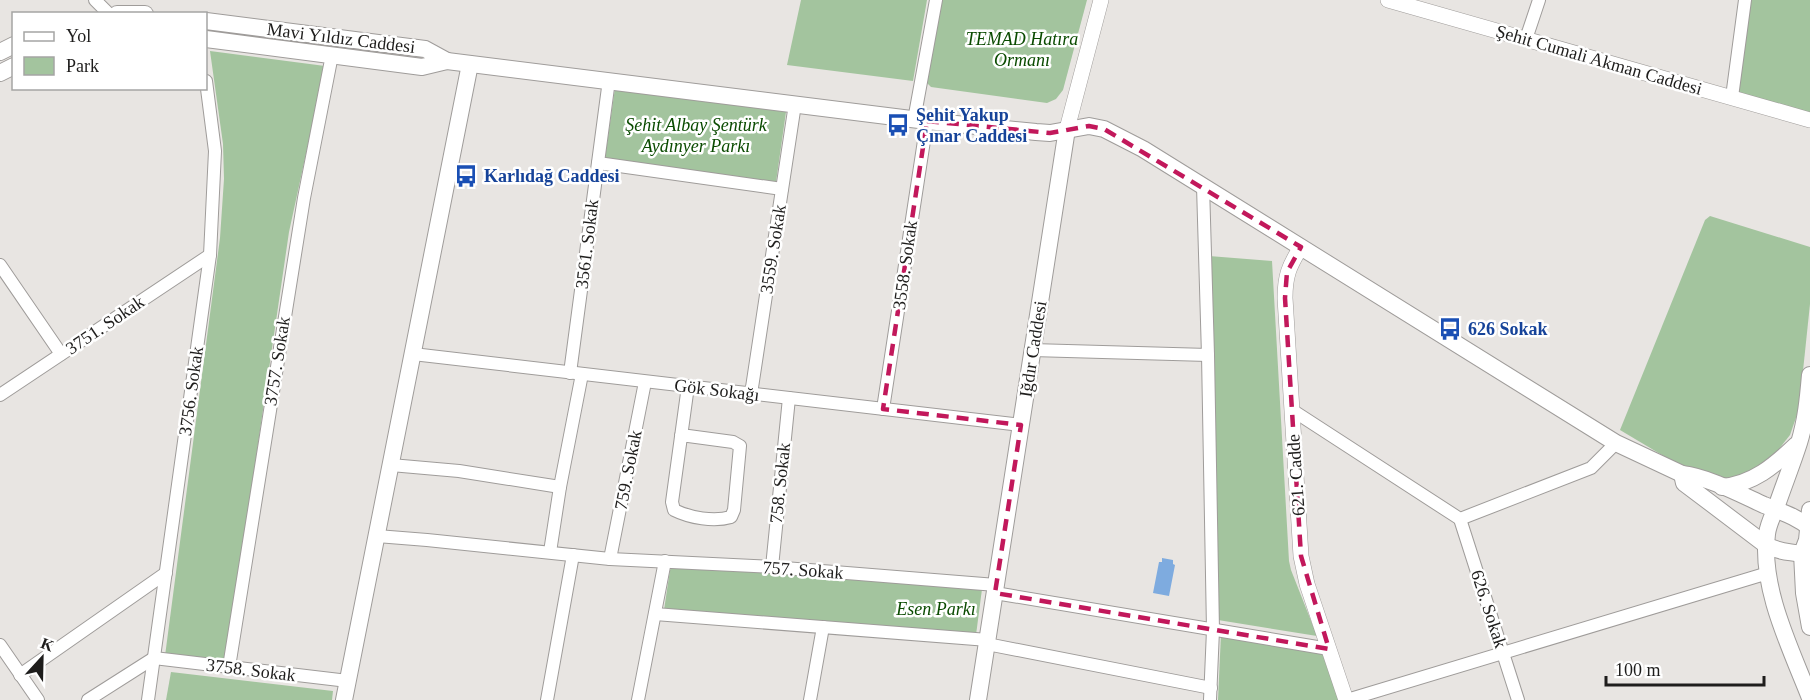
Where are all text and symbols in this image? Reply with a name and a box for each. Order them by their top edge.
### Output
legend [12,12,207,90]
street label: Mavi Yıldız Caddesi [266,19,416,57]
street label: Şehit Cumali Akman Caddesi [1494,21,1704,99]
text: Yol [66,26,91,46]
park label: TEMAD Hatıra Ormanı [966,29,1078,70]
text: Park [66,56,99,76]
place label: Şehit Yakup Çınar Caddesi [916,105,1027,146]
bus stop icon: Şehit Yakup Çınar Caddesi [885,112,911,138]
park label: Şehit Albay Şentürk Aydınyer Parkı [625,115,768,156]
bus stop icon: Karlıdağ Caddesi [453,163,479,189]
place label: Karlıdağ Caddesi [484,166,620,186]
street label: 3561. Sokak [572,198,602,290]
street label: 3559. Sokak [756,203,790,295]
street label: 3558. Sokak [889,219,921,311]
street label: 3751. Sokak [62,292,148,358]
street label: Iğdır Caddesi [1015,299,1051,399]
street label: 3757. Sokak [260,315,294,407]
bus stop icon: 626 Sokak [1437,316,1463,342]
place label: 626 Sokak [1468,319,1548,339]
street label: 3756. Sokak [175,345,207,437]
street label: Gök Sokağı [673,375,761,405]
street label: 759. Sokak [610,428,646,512]
street label: 621. Cadde [1283,433,1309,517]
street label: 758. Sokak [766,442,794,524]
street label: 757. Sokak [762,557,844,583]
street label: 626. Sokak [1467,567,1511,651]
park label: Esen Parkı [895,599,976,619]
north arrow [12,628,72,688]
text: K [38,634,57,655]
scale bar [1606,649,1764,687]
street label: 3758. Sokak [205,655,297,685]
text: 100 m [1615,660,1661,680]

